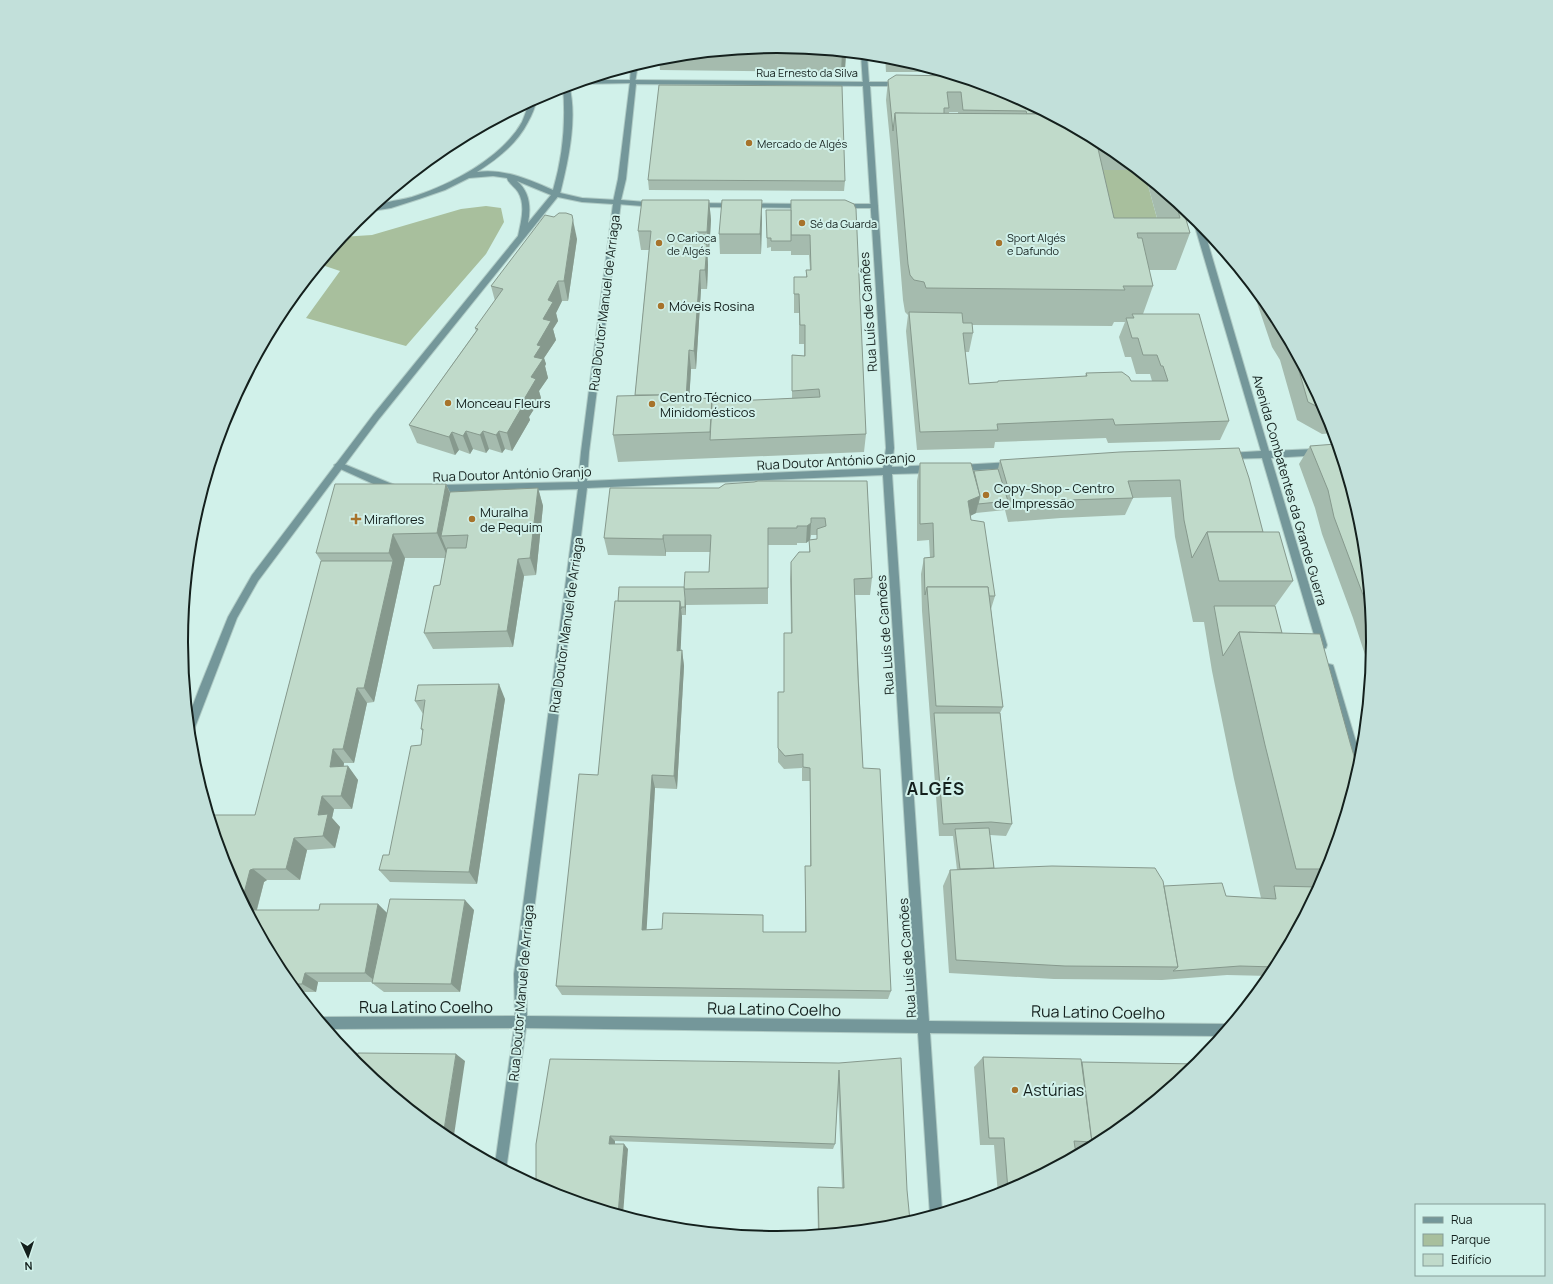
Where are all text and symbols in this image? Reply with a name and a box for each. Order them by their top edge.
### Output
street label: Rua Ernesto da Silva [756,65,858,80]
place label: Mercado de Algés [757,136,848,151]
marker: Mercado de Algés [744,138,754,148]
street label: Rua Doutor Manuel de Arriaga [584,214,624,392]
place label: Sé da Guarda [810,216,877,231]
marker: Sé da Guarda [797,218,807,228]
place label: O Carioca de Algés [667,230,716,258]
place label: Sport Algés e Dafundo [1007,230,1066,258]
marker: O Carioca de Algés [654,238,664,248]
marker: Sport Algés e Dafundo [994,238,1004,248]
street label: Rua Luís de Camões [855,251,881,373]
place label: Móveis Rosina [669,297,754,315]
marker: Móveis Rosina [656,301,666,311]
street label: Avenida Combatentes da Grande Guerra [1248,372,1332,608]
place label: Centro Técnico Minidomésticos [660,388,755,421]
place label: Monceau Fleurs [456,394,551,412]
marker: Monceau Fleurs [443,398,453,408]
marker: Centro Técnico Minidomésticos [647,399,657,409]
street label: Rua Doutor António Granjo [756,448,916,474]
street label: Rua Doutor António Granjo [432,462,592,486]
place label: Copy-Shop - Centro de Impressão [994,479,1115,512]
marker: Copy-Shop - Centro de Impressão [981,490,991,500]
place label: Muralha de Pequim [480,503,543,536]
place label: Miraflores [364,510,425,528]
marker: Miraflores [351,514,361,524]
marker: Muralha de Pequim [467,514,477,524]
street label: Rua Doutor Manuel de Arriaga [545,536,587,714]
street label: Rua Luís de Camões [872,574,898,696]
district label: ALGÉS [907,777,965,800]
street label: Rua Luís de Camões [894,897,920,1019]
street label: Rua Doutor Manuel de Arriaga [504,904,538,1082]
street label: Rua Latino Coelho [359,996,493,1018]
street label: Rua Latino Coelho [707,997,841,1021]
street label: Rua Latino Coelho [1031,1000,1165,1024]
place label: Astúrias [1023,1079,1084,1101]
marker: Astúrias [1010,1085,1020,1095]
legend [1415,1204,1545,1276]
text: Rua [1451,1211,1472,1228]
text: Parque [1451,1231,1490,1248]
north arrow [8,1236,48,1276]
text: Edifício [1451,1251,1491,1268]
text: N [24,1259,33,1274]

